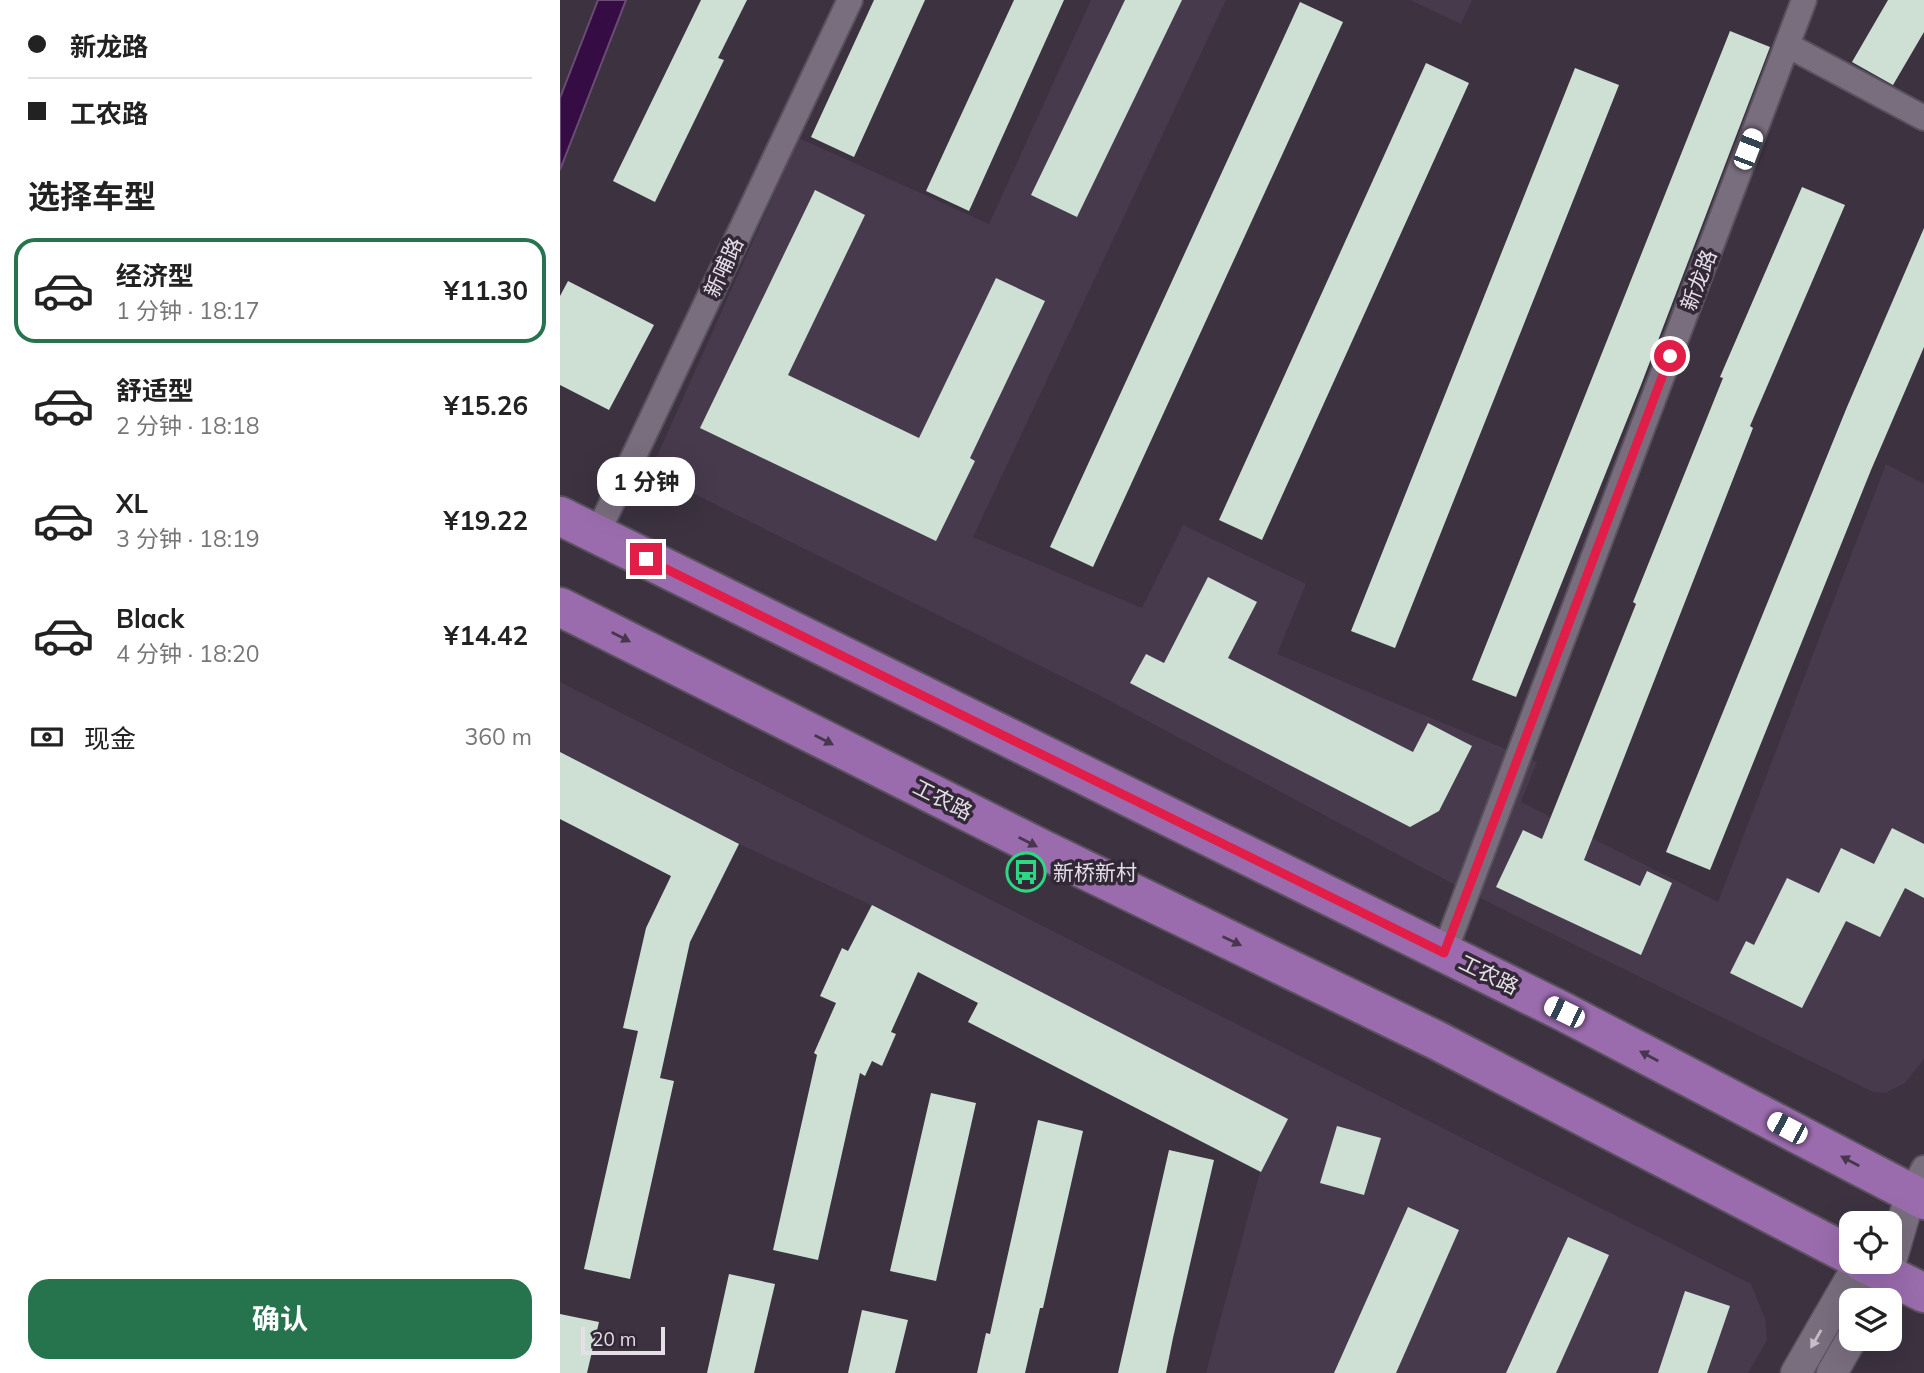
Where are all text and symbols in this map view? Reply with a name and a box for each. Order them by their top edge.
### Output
text: 新龙路 [70,30,148,63]
text: 工农路 [70,97,148,130]
car [1731,126,1766,172]
text: 选择车型 [28,176,156,216]
street label: 新哺路 [698,233,748,301]
street label: 新龙路 [1675,246,1721,314]
icon: car [32,259,95,322]
text: 经济型 [116,259,194,292]
text: ¥11.30 [444,274,528,307]
text: 1 分钟 · 18:17 [116,296,260,325]
route start [1654,340,1686,372]
icon: car [32,374,95,437]
text: 舒适型 [116,374,194,407]
text: ¥15.26 [444,389,528,422]
text: 2 分钟 · 18:18 [116,411,260,440]
callout: 1 分钟 [597,458,695,506]
text: 1 分钟 [613,467,679,496]
text: XL [116,487,148,520]
icon: car [32,489,95,552]
text: ¥19.22 [444,504,528,537]
text: 3 分钟 · 18:19 [116,524,260,553]
route end [630,543,662,575]
text: Black [116,602,184,635]
icon: car [32,604,95,667]
text: ¥14.42 [444,619,528,652]
one-way arrow [611,632,631,643]
text: 4 分钟 · 18:20 [116,639,260,668]
icon: cash [28,718,66,756]
text: 现金 [84,722,136,755]
text: 360 m [464,722,532,751]
one-way arrow [814,734,834,745]
street label: 工农路 [909,773,977,825]
one-way arrow [1018,836,1038,847]
bus stop icon: 新桥新村 [1005,851,1047,893]
place label: 新桥新村 [1053,859,1137,885]
one-way arrow [1222,935,1242,947]
street label: 工农路 [1455,949,1523,999]
car [1541,993,1588,1031]
one-way arrow [1638,1050,1658,1062]
car [1764,1109,1811,1147]
one-way arrow [1840,1156,1860,1167]
map controls [1839,1211,1902,1351]
button: locate [1839,1211,1902,1274]
button: 确认 [28,1279,532,1359]
button: layers [1839,1288,1902,1351]
scale bar [581,1324,665,1356]
text: 20 m [592,1327,636,1351]
one-way arrow [1810,1329,1822,1348]

